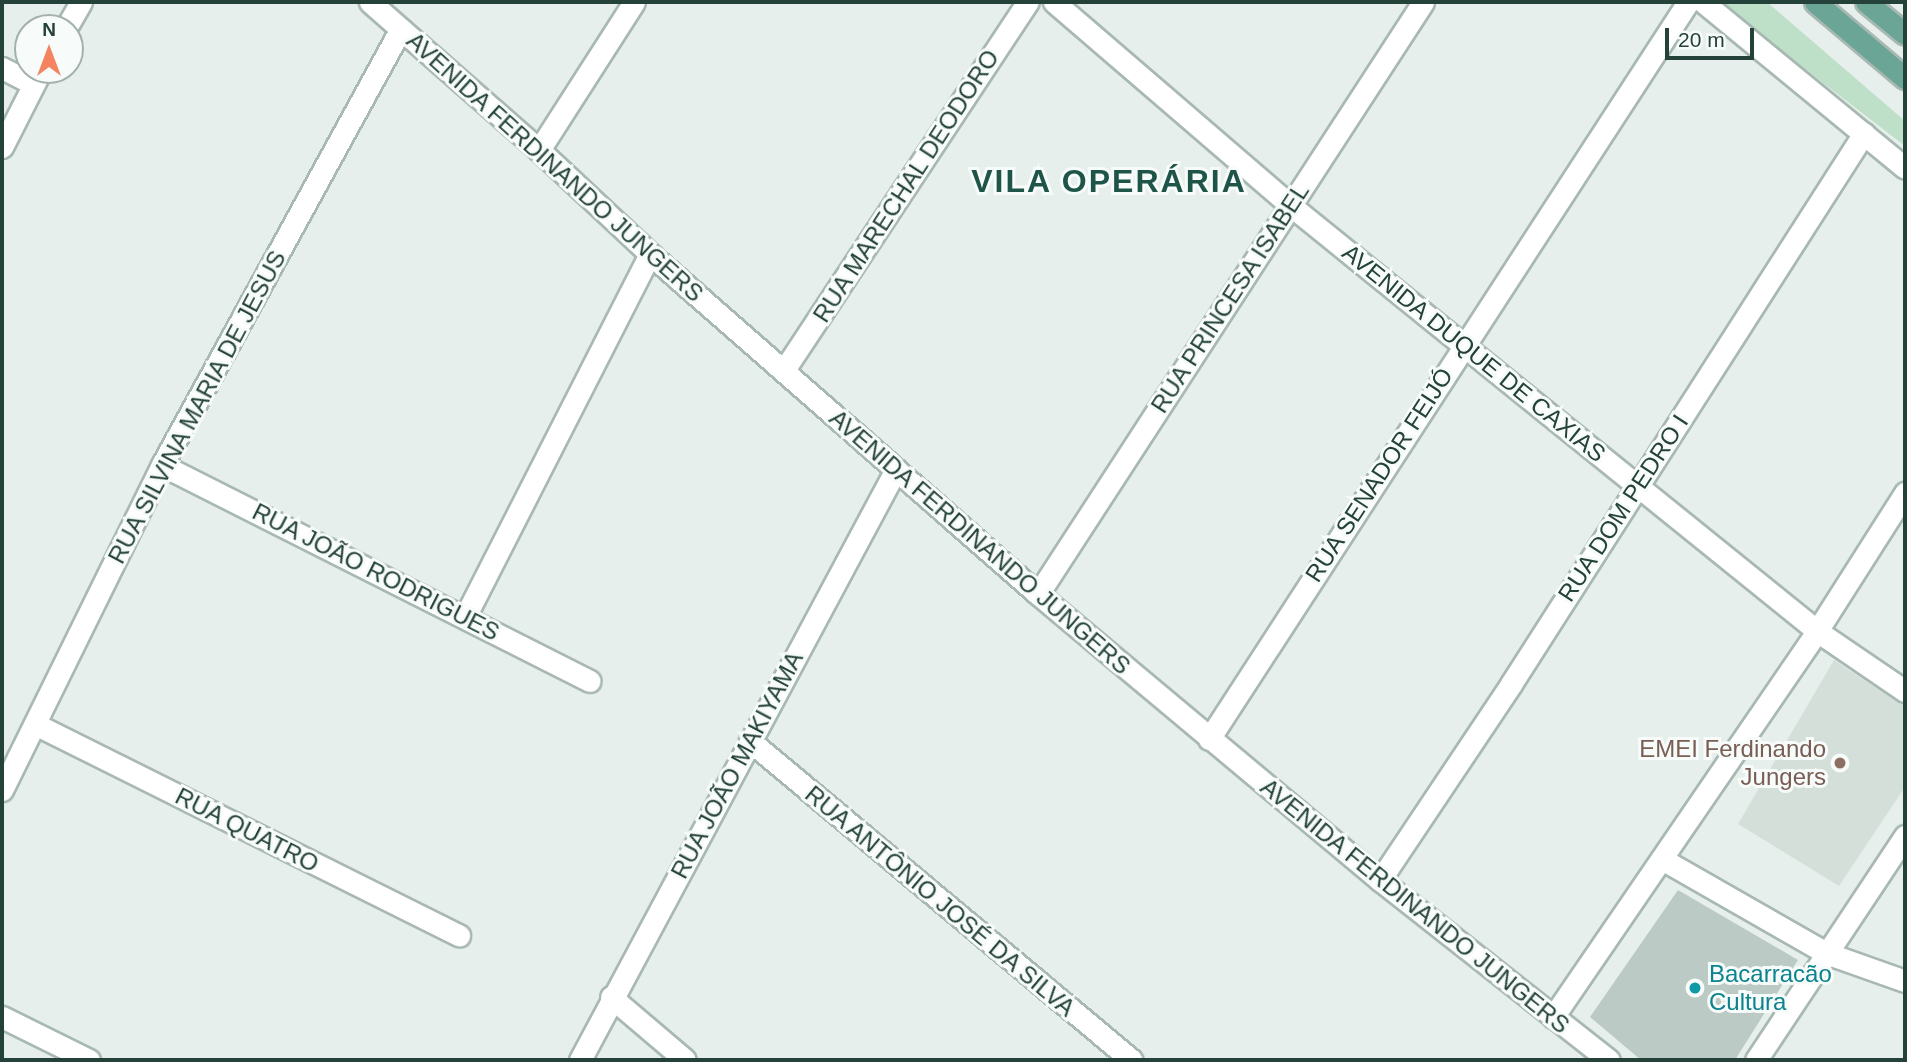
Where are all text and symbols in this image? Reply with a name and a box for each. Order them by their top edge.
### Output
north arrow [14,14,84,84]
scale bar [1669,14,1758,58]
text: N [42,19,56,40]
street label: AVENIDA FERDINANDO JUNGERS [400,26,710,308]
text: 20 m [1678,28,1725,51]
street label: RUA MARECHAL DEODORO [806,43,1006,329]
district label: VILA OPERÁRIA [972,162,1246,200]
street label: RUA PRINCESA ISABEL [1144,177,1316,419]
street label: AVENIDA DUQUE DE CAXIAS [1336,237,1612,469]
street label: RUA SILVINA MARIA DE JESUS [101,244,293,570]
street label: RUA SENADOR FEIJÓ [1299,362,1459,588]
street label: AVENIDA FERDINANDO JUNGERS [823,403,1137,681]
street label: RUA DOM PEDRO I [1551,408,1695,608]
street label: RUA JOÃO RODRIGUES [247,497,505,647]
street label: RUA JOÃO MAKIYAMA [665,646,809,884]
place label: EMEI Ferdinando Jungers [1639,735,1826,791]
marker: EMEI Ferdinando Jungers [1832,755,1848,771]
street label: AVENIDA FERDINANDO JUNGERS [1254,772,1576,1040]
street label: RUA ANTÔNIO JOSÉ DA SILVA [798,778,1082,1024]
street label: RUA QUATRO [170,781,324,879]
place label: Bacarracão Cultura [1709,960,1832,1016]
marker: Bacarracão Cultura [1687,980,1703,996]

